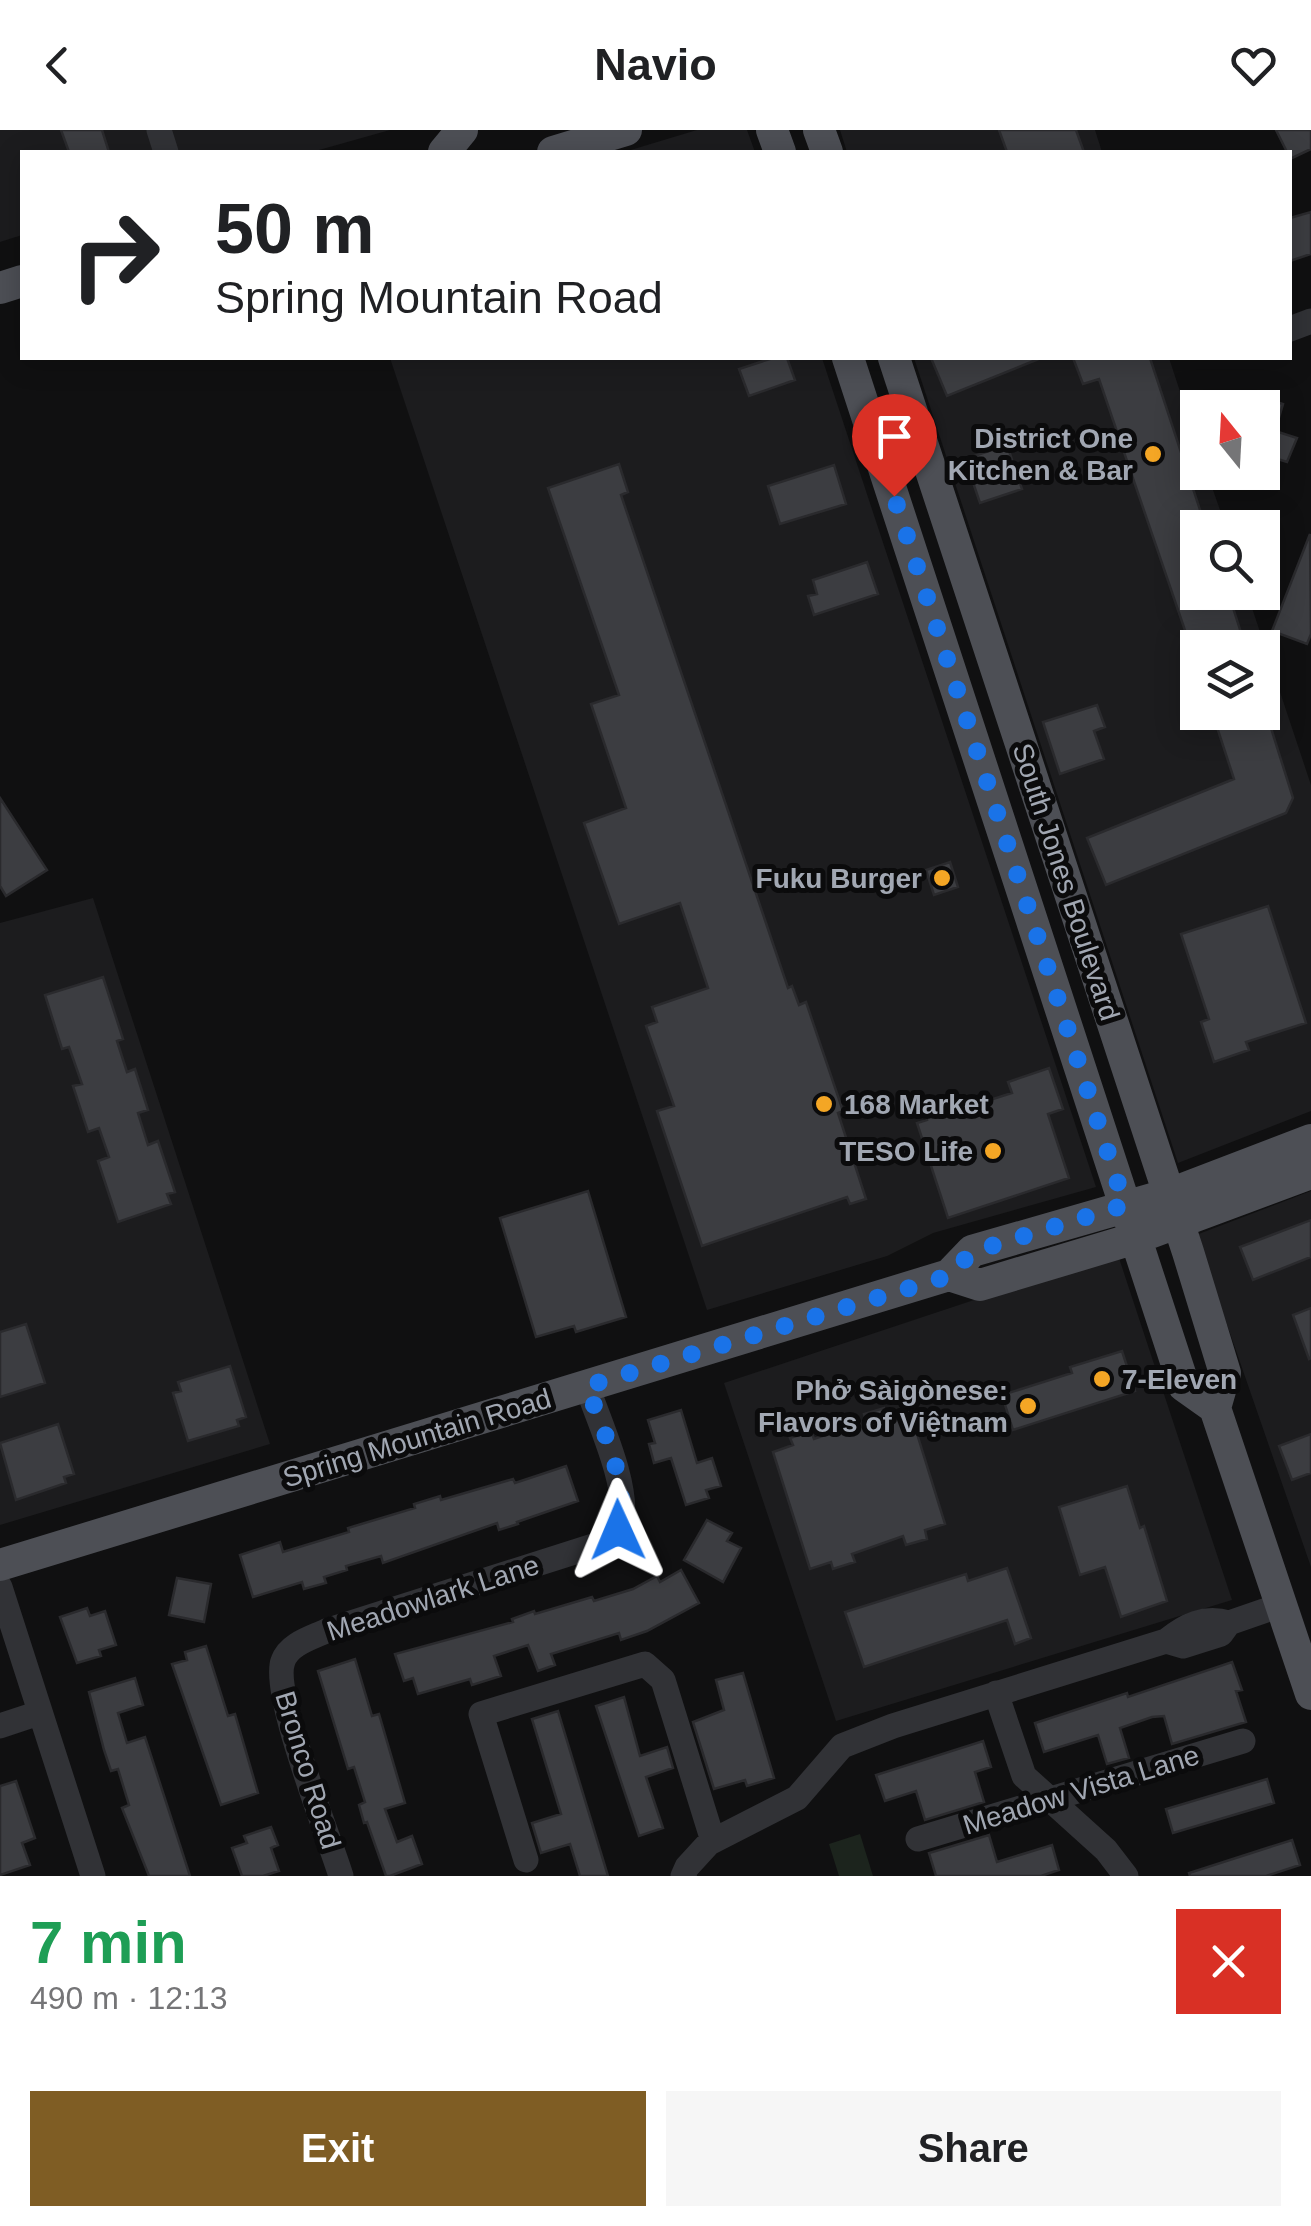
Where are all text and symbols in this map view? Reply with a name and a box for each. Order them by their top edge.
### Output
icon: back [30,38,85,93]
icon: heart [1226,38,1281,93]
text: Navio [594,39,717,90]
icon: right [50,190,180,320]
text: 50 m [215,190,375,268]
text: Spring Mountain Road [215,272,663,323]
north arrow [1180,390,1280,490]
map controls [1180,390,1280,730]
pin [852,394,937,497]
icon: arrive [867,409,922,464]
place label: District One Kitchen & Bar [948,423,1133,486]
marker: District One Kitchen & Bar [1142,443,1164,465]
button: search [1180,510,1280,610]
button: layers [1180,630,1280,730]
street label: South Jones Boulevard [1007,740,1125,1024]
place label: Fuku Burger [756,863,922,894]
marker: Fuku Burger [931,867,953,889]
place label: 168 Market [844,1089,989,1120]
marker: 168 Market [813,1093,835,1115]
place label: TESO Life [839,1136,973,1167]
marker: TESO Life [982,1140,1004,1162]
place label: 7-Eleven [1122,1364,1237,1395]
marker: 7-Eleven [1091,1368,1113,1390]
place label: Phở Sàigònese: Flavors of Việtnam [758,1375,1008,1438]
street label: Spring Mountain Road [279,1382,555,1494]
marker: Phở Sàigònese: Flavors of Việtnam [1017,1395,1039,1417]
position arrow [566,1478,670,1582]
street label: Meadowlark Lane [323,1549,543,1647]
street label: Bronco Road [269,1687,347,1853]
street label: Meadow Vista Lane [959,1739,1203,1841]
text: 7 min [30,1909,187,1976]
button: close [1176,1909,1281,2014]
text: 490 m · 12:13 [30,1980,227,2016]
button: Exit [30,2091,646,2206]
button: Share [666,2091,1281,2206]

